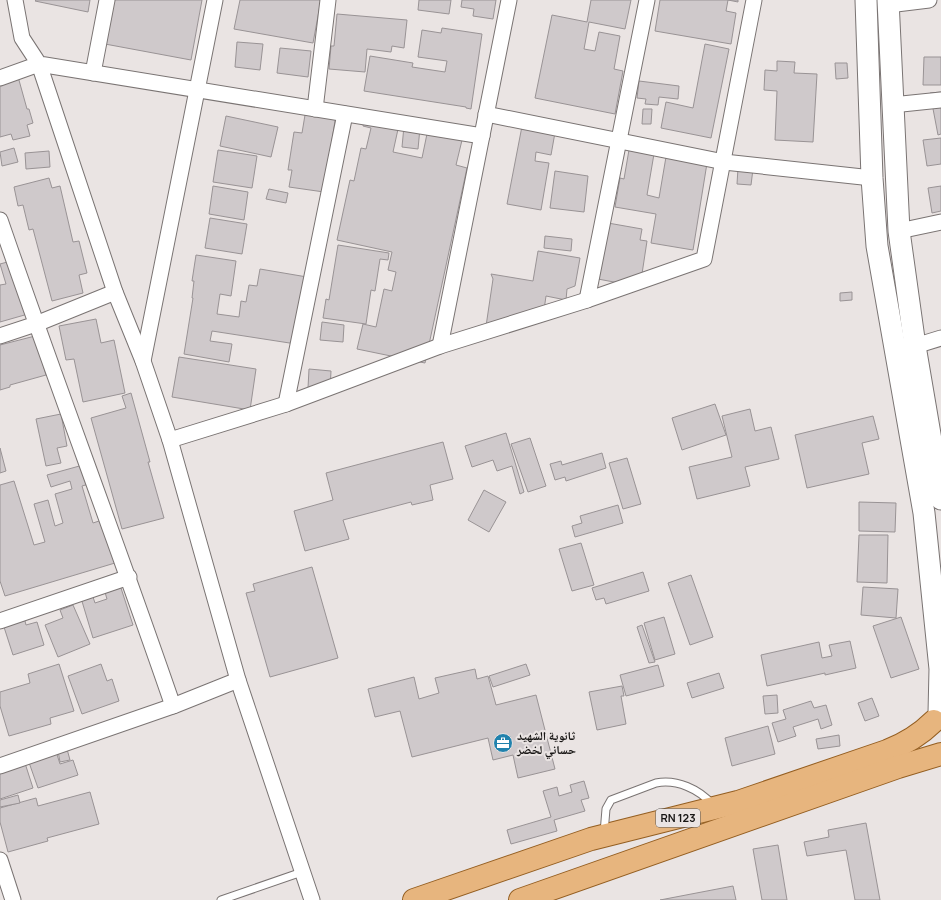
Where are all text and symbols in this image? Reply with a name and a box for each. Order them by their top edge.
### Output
place label: ثانوية الشهيد حساني لخضر [516,727,576,760]
office icon: ثانوية الشهيد حساني لخضر [492,732,514,754]
road number: RN 123 [656,809,700,827]

